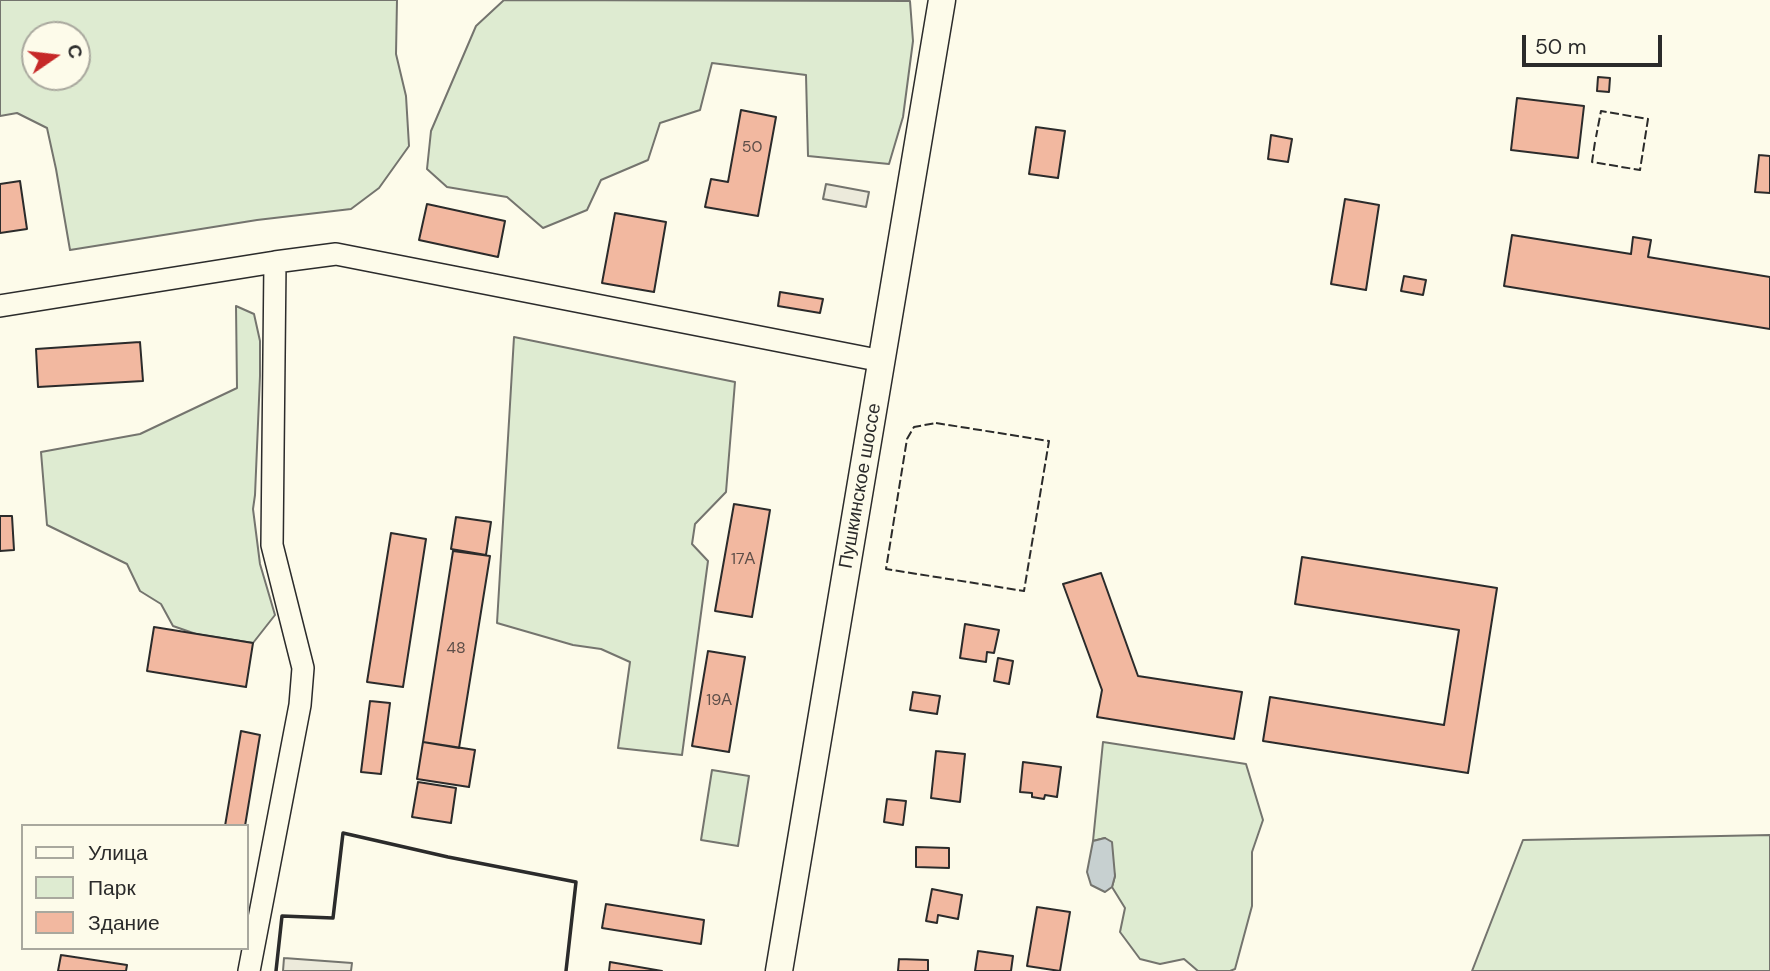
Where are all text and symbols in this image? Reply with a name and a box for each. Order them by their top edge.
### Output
north arrow [21,21,91,91]
scale bar [1525,21,1665,65]
text: 50 m [1535,33,1586,61]
text: С [61,42,89,61]
house number: 50 [742,138,762,158]
street label: Пушкинское шоссе [835,402,887,570]
house number: 17А [731,550,755,570]
house number: 48 [446,639,466,659]
house number: 19А [706,691,732,711]
legend [21,824,248,950]
text: Улица [88,839,148,867]
text: Парк [88,874,136,902]
text: Здание [88,909,160,937]

